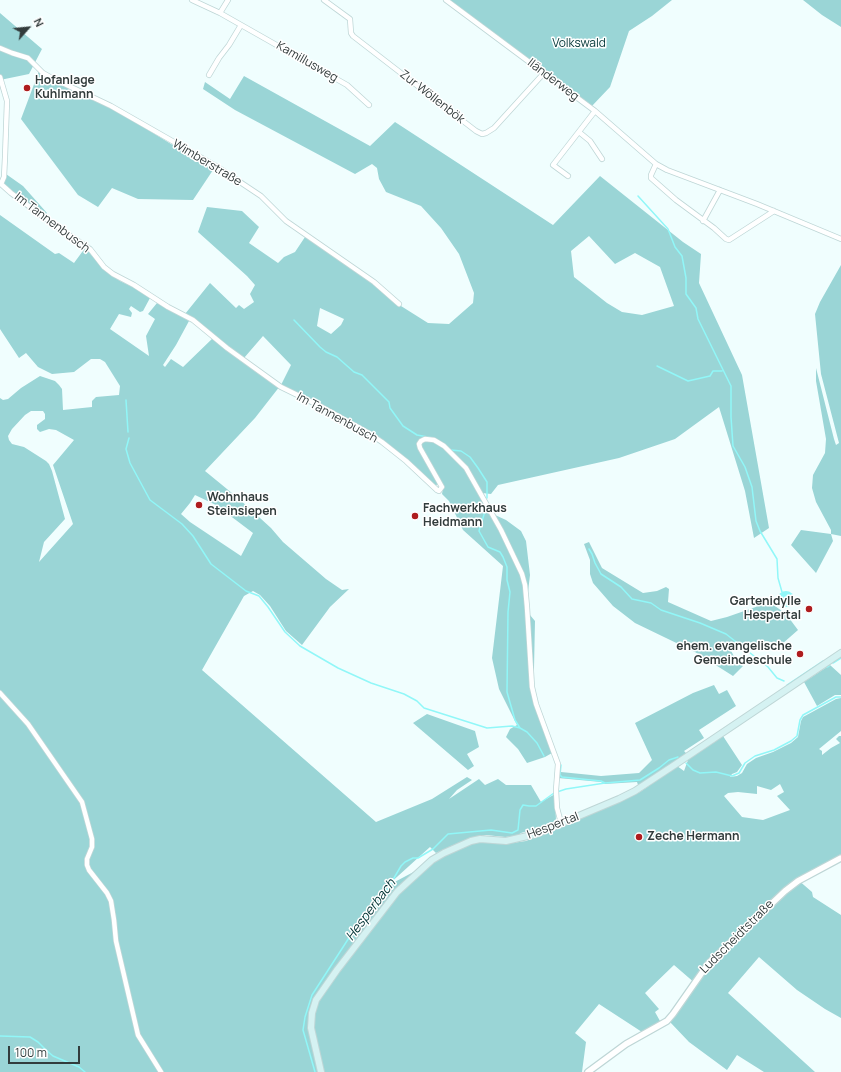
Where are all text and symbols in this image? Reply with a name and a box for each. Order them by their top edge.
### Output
north arrow [8,8,48,48]
text: N [31,15,48,29]
park label: Volkswald [552,37,606,51]
street label: Kamillusweg [274,39,340,85]
street label: Iländerweg [524,56,582,104]
street label: Zur Wöllenbök [397,67,467,127]
place label: Hofanlage Kuhlmann [35,74,95,102]
marker: Hofanlage Kuhlmann [22,83,32,93]
street label: Wimberstraße [170,137,244,189]
street label: Im Tannenbusch [11,190,93,256]
street label: Im Tannenbusch [294,390,380,446]
place label: Wohnhaus Steinsiepen [207,491,277,519]
marker: Wohnhaus Steinsiepen [194,500,204,510]
place label: Fachwerkhaus Heidmann [423,502,507,530]
marker: Fachwerkhaus Heidmann [410,511,420,521]
place label: Gartenidylle Hespertal [730,595,801,623]
marker: Gartenidylle Hespertal [804,604,814,614]
place label: ehem. evangelische Gemeindeschule [676,640,792,668]
marker: ehem. evangelische Gemeindeschule [795,649,805,659]
street label: Hespertal [525,810,581,842]
place label: Zeche Hermann [647,830,740,844]
marker: Zeche Hermann [634,832,644,842]
water label: Hesperbach [343,876,399,944]
street label: Ludscheidtstraße [697,897,777,977]
scale bar [10,1038,82,1064]
text: 100 m [15,1044,47,1061]

